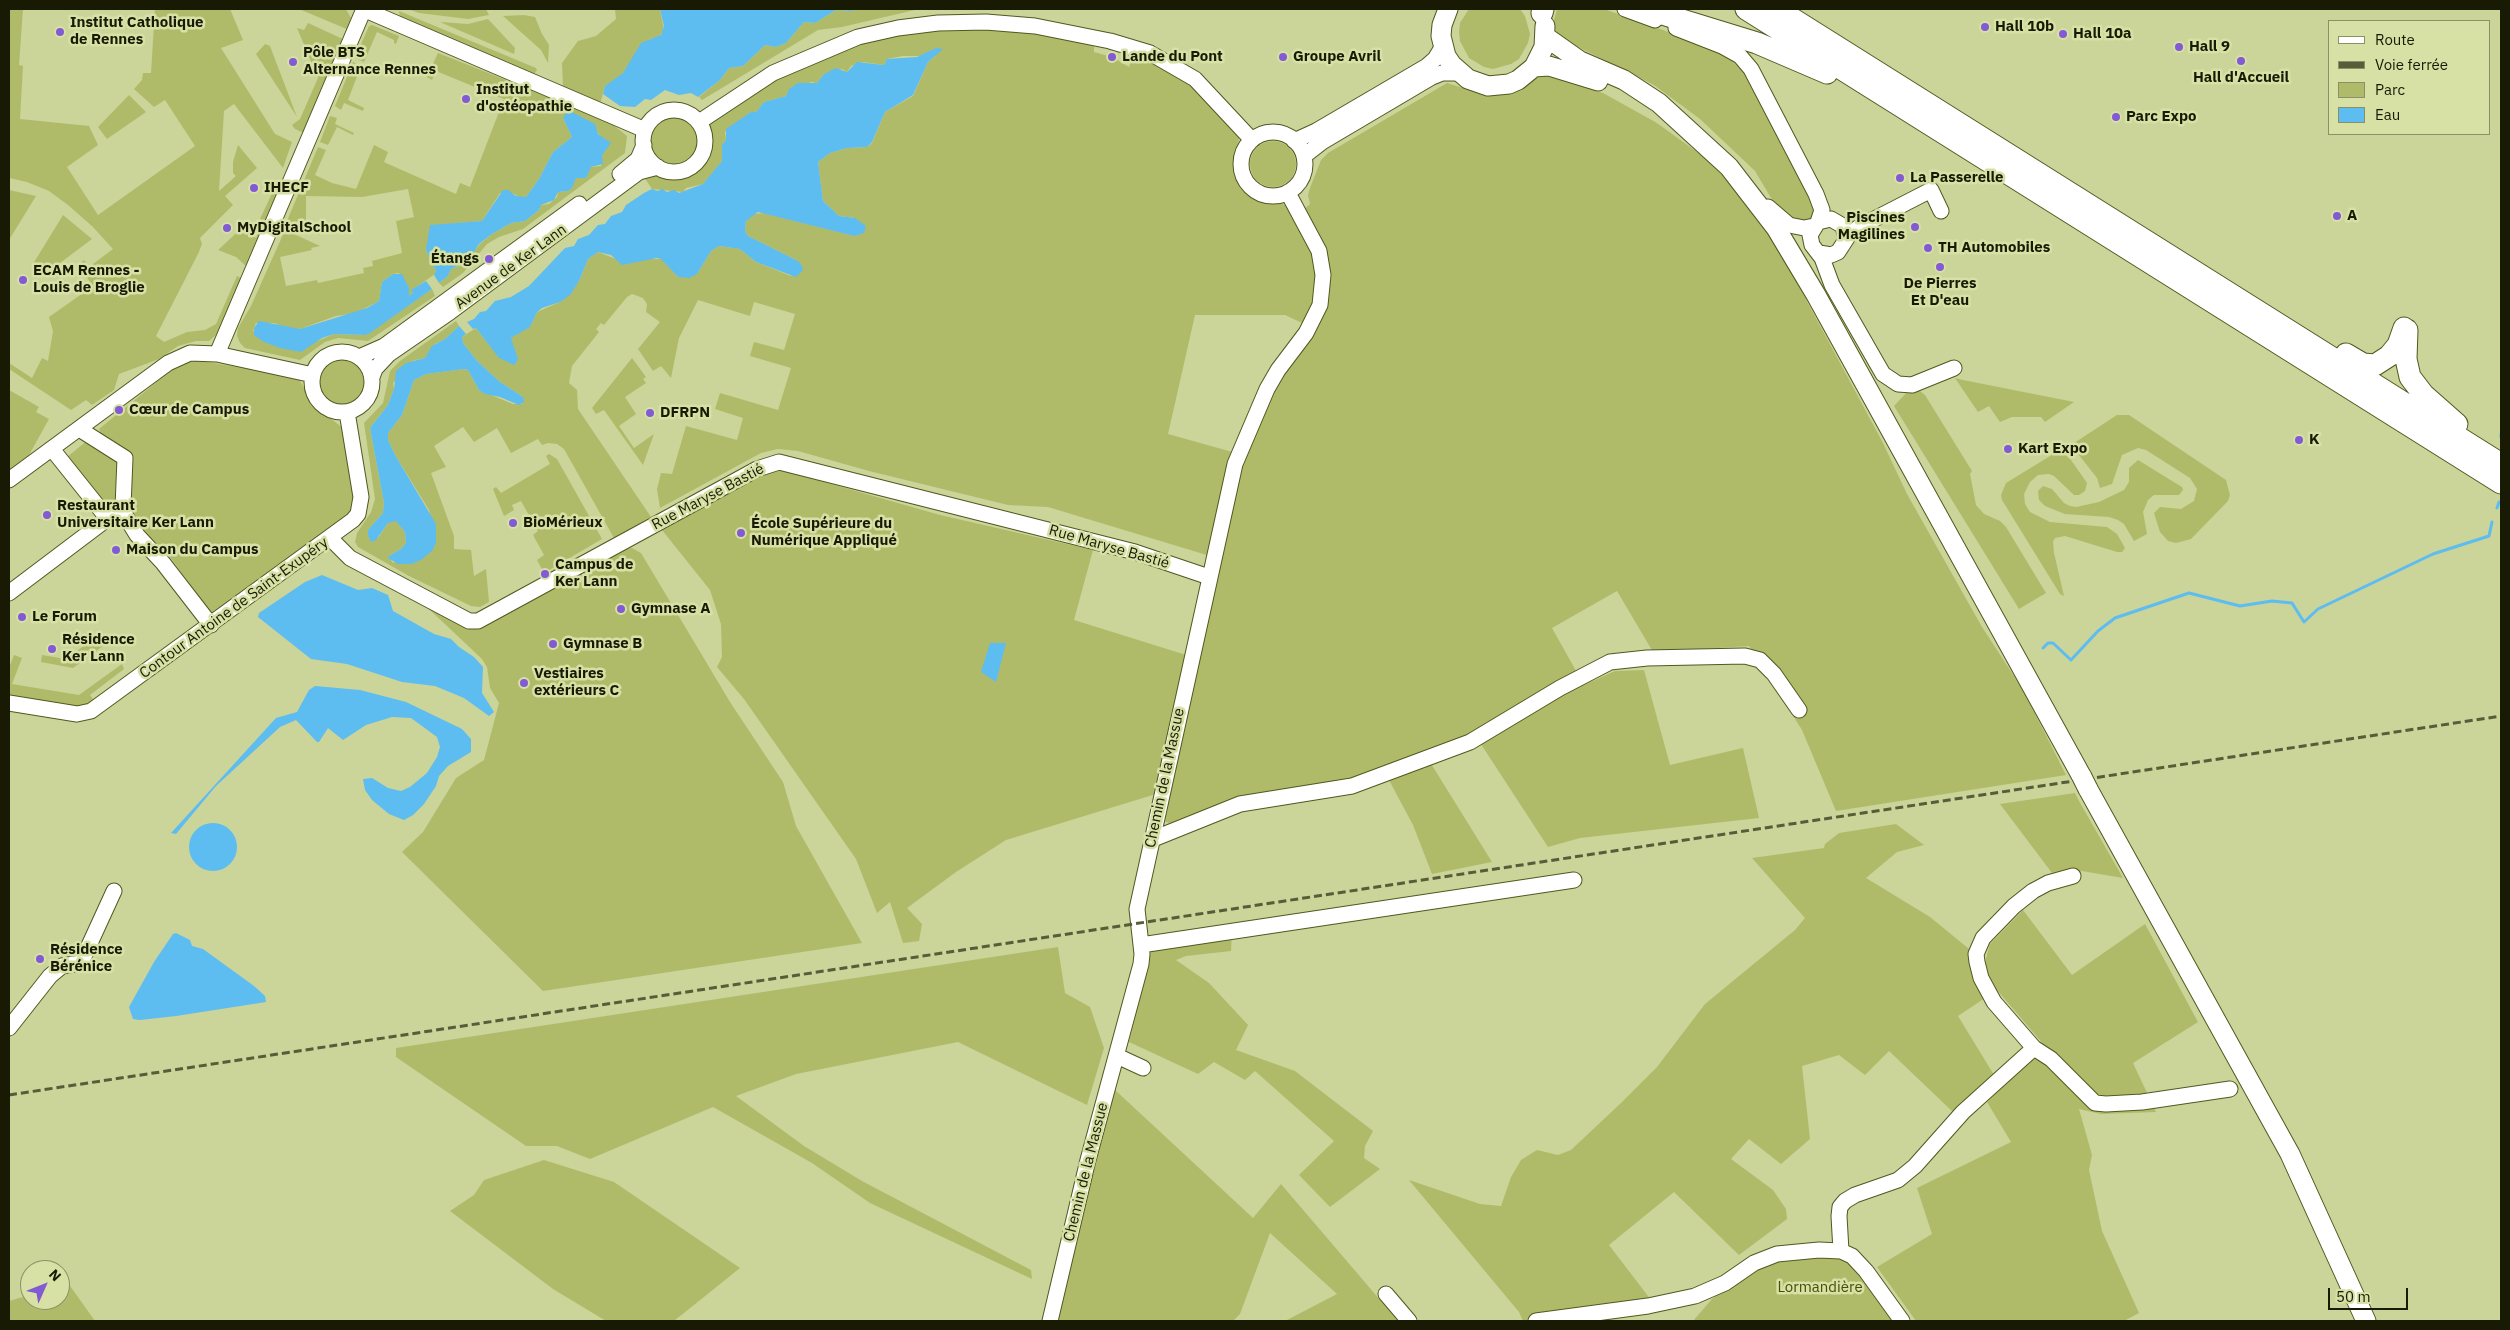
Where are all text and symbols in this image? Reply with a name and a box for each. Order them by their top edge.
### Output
place label: Institut Catholique de Rennes [70,14,204,49]
place label: Hall 10b [1995,18,2054,36]
legend [2328,20,2490,135]
marker: Hall 10b [1979,21,1991,33]
place label: Hall 10a [2073,25,2131,43]
marker: Institut Catholique de Rennes [54,26,66,38]
marker: Hall 10a [2057,28,2069,40]
text: Route [2375,30,2415,49]
place label: Hall 9 [2189,38,2230,56]
marker: Hall 9 [2173,41,2185,53]
place label: Pôle BTS Alternance Rennes [303,44,436,79]
place label: Lande du Pont [1122,48,1223,66]
place label: Groupe Avril [1293,48,1381,66]
marker: Lande du Pont [1106,51,1118,63]
marker: Groupe Avril [1277,51,1289,63]
marker: Hall d'Accueil [2235,55,2247,67]
text: Voie ferrée [2375,55,2448,74]
marker: Pôle BTS Alternance Rennes [287,56,299,68]
place label: Hall d'Accueil [2193,69,2289,87]
text: Parc [2375,80,2405,99]
place label: Institut d'ostéopathie [476,81,572,116]
marker: Institut d'ostéopathie [460,93,472,105]
text: Eau [2375,105,2400,124]
place label: Parc Expo [2126,108,2197,126]
marker: Parc Expo [2110,111,2122,123]
place label: La Passerelle [1910,169,2003,187]
marker: La Passerelle [1894,172,1906,184]
place label: IHECF [264,179,309,197]
marker: IHECF [248,182,260,194]
place label: A [2347,207,2357,225]
place label: Piscines Magilines [1838,209,1905,244]
marker: A [2331,210,2343,222]
place label: MyDigitalSchool [237,219,351,237]
street label: Avenue de Ker Lann [452,221,570,313]
marker: Piscines Magilines [1909,221,1921,233]
marker: MyDigitalSchool [221,222,233,234]
place label: TH Automobiles [1938,239,2050,257]
marker: TH Automobiles [1922,242,1934,254]
place label: Étangs [431,250,479,268]
marker: Étangs [483,253,495,265]
marker: De Pierres Et D'eau [1934,261,1946,273]
place label: ECAM Rennes - Louis de Broglie [33,262,145,297]
marker: ECAM Rennes - Louis de Broglie [17,274,29,286]
place label: De Pierres Et D'eau [1903,275,1977,310]
place label: Cœur de Campus [129,401,249,419]
marker: Cœur de Campus [113,404,125,416]
place label: DFRPN [660,404,710,422]
marker: DFRPN [644,407,656,419]
place label: K [2309,431,2319,449]
marker: K [2293,434,2305,446]
place label: Kart Expo [2018,440,2087,458]
marker: Kart Expo [2002,443,2014,455]
street label: Rue Maryse Bastié [649,460,767,534]
place label: Restaurant Universitaire Ker Lann [57,497,214,532]
marker: Restaurant Universitaire Ker Lann [41,509,53,521]
place label: BioMérieux [523,514,603,532]
place label: École Supérieure du Numérique Appliqué [751,515,897,550]
marker: BioMérieux [507,517,519,529]
street label: Rue Maryse Bastié [1047,521,1171,573]
marker: École Supérieure du Numérique Appliqué [735,527,747,539]
street label: Contour Antoine de Saint-Exupéry [136,534,332,682]
place label: Maison du Campus [126,541,259,559]
marker: Maison du Campus [110,544,122,556]
place label: Campus de Ker Lann [555,556,633,591]
marker: Campus de Ker Lann [539,568,551,580]
place label: Gymnase A [631,600,710,618]
marker: Gymnase A [615,603,627,615]
place label: Le Forum [32,608,97,626]
marker: Le Forum [16,611,28,623]
place label: Résidence Ker Lann [62,631,135,666]
place label: Gymnase B [563,635,642,653]
marker: Gymnase B [547,638,559,650]
marker: Résidence Ker Lann [46,643,58,655]
place label: Vestiaires extérieurs C [534,665,619,700]
marker: Vestiaires extérieurs C [518,677,530,689]
street label: Chemin de la Massue [1141,706,1189,850]
place label: Résidence Bérénice [50,941,123,976]
marker: Résidence Bérénice [34,953,46,965]
street label: Chemin de la Massue [1060,1101,1112,1243]
north arrow [20,1260,70,1310]
text: N [45,1265,65,1285]
scale bar [2330,1278,2410,1310]
park label: Lormandière [1777,1279,1863,1297]
text: 50 m [2336,1287,2371,1306]

